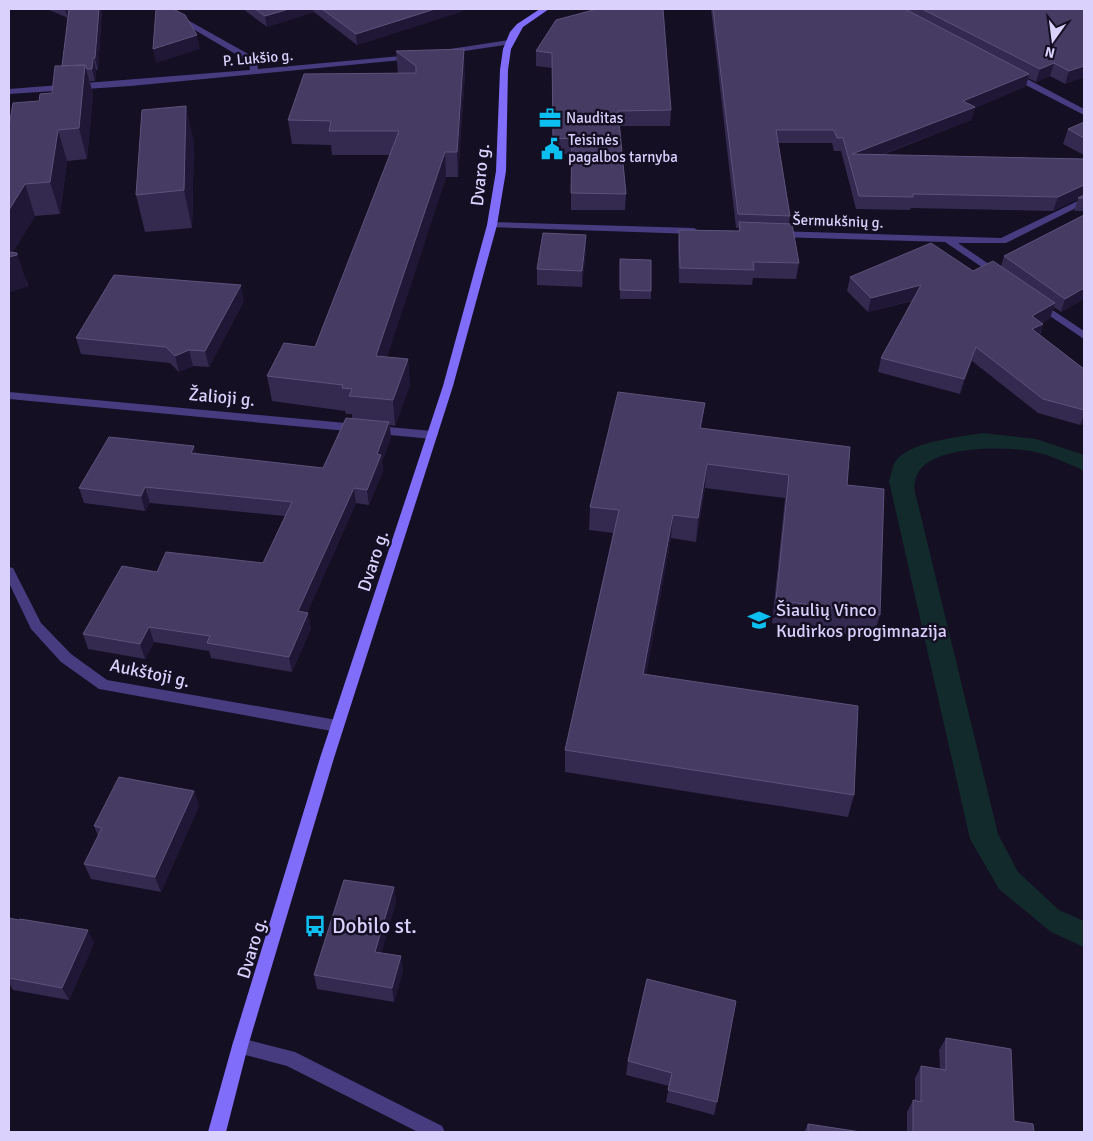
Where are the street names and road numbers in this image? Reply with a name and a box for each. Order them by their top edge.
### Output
street label: P. Lukšio g. [222,46,294,70]
street label: Dvaro g. [466,143,494,207]
street label: Šermukšnių g. [792,209,884,232]
street label: Žalioji g. [188,383,256,411]
street label: Dvaro g. [353,528,393,594]
street label: Aukštoji g. [108,654,192,692]
street label: Dvaro g. [232,915,272,981]

